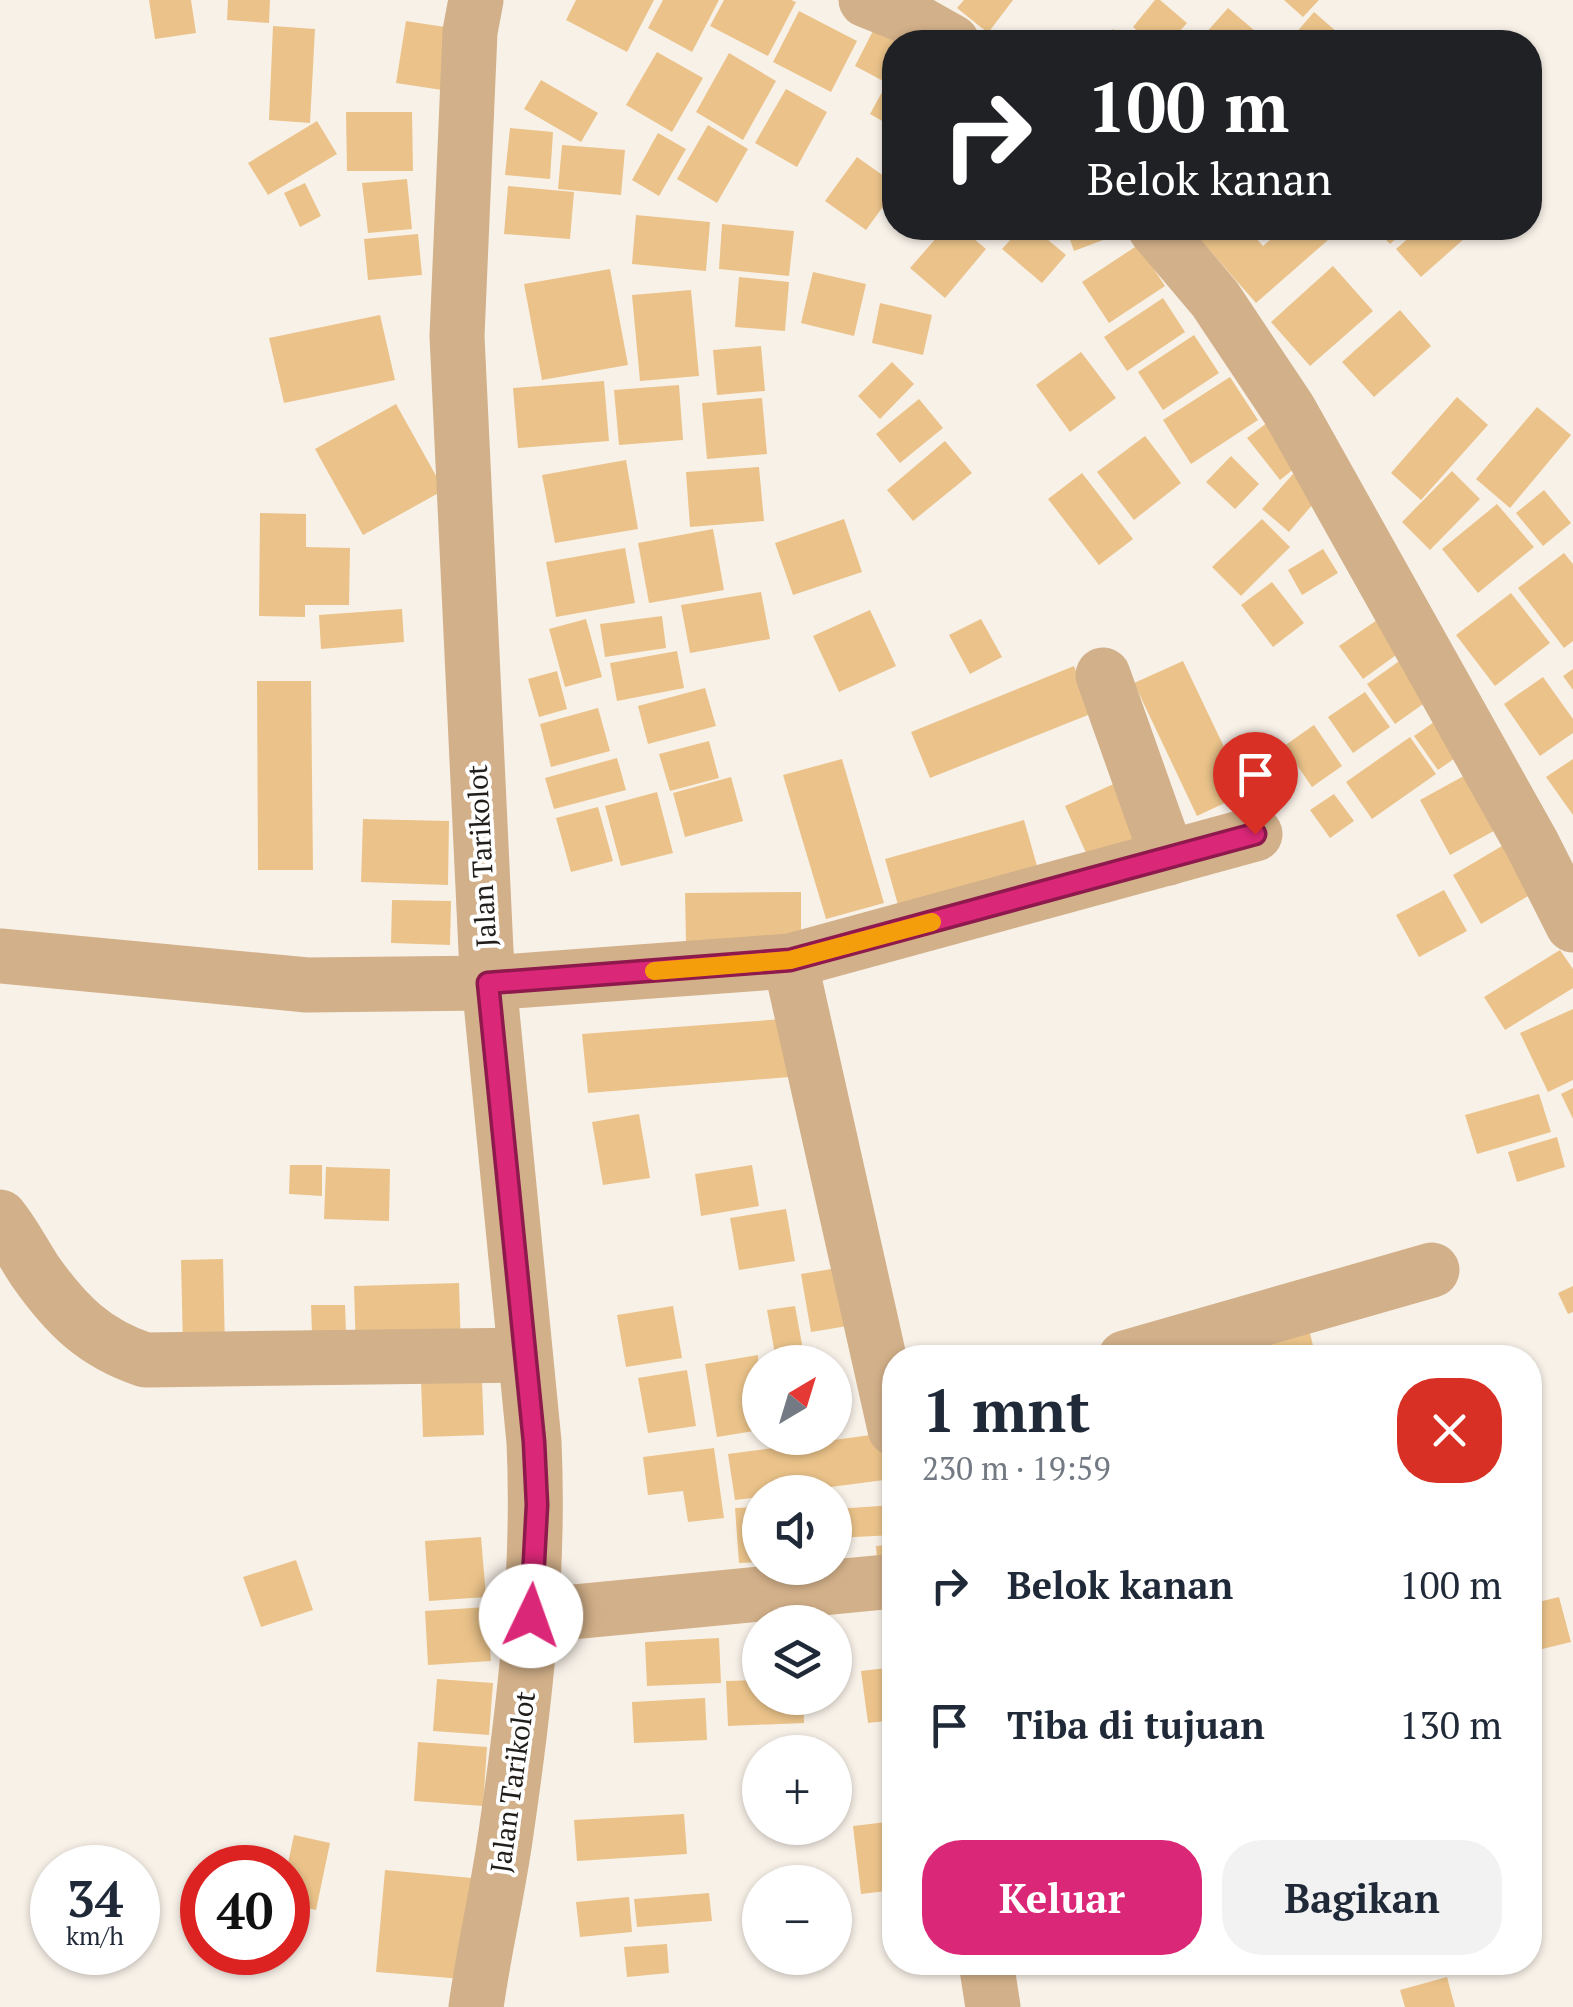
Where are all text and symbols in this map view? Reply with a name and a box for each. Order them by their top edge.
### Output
text: 100 m [1087,59,1289,152]
icon: right [922,70,1052,200]
text: Belok kanan [1087,148,1332,208]
pin [1213,732,1298,835]
icon: arrive [1228,747,1283,802]
street label: Jalan Tarikolot [458,763,504,948]
north arrow [742,1345,852,1455]
map controls [742,1345,852,1975]
text: 1 mnt [922,1370,1090,1449]
button: close [1397,1378,1502,1483]
text: 230 m · 19:59 [922,1447,1110,1489]
button: sound [742,1475,852,1585]
icon: right [922,1558,977,1613]
text: Belok kanan [1007,1560,1233,1610]
text: 100 m [1399,1560,1502,1610]
position arrow [479,1564,583,1668]
button: layers [742,1605,852,1715]
street label: Jalan Tarikolot [481,1688,543,1875]
icon: arrive [922,1698,977,1753]
text: Tiba di tujuan [1007,1700,1265,1750]
text: 130 m [1399,1700,1502,1750]
button: + [742,1735,852,1845]
button: Keluar [922,1840,1202,1955]
button: Bagikan [1222,1840,1502,1955]
speed limit sign: 40 [180,1845,310,1975]
text: 34 [67,1865,123,1931]
button: − [742,1865,852,1975]
text: km/h [66,1919,124,1952]

